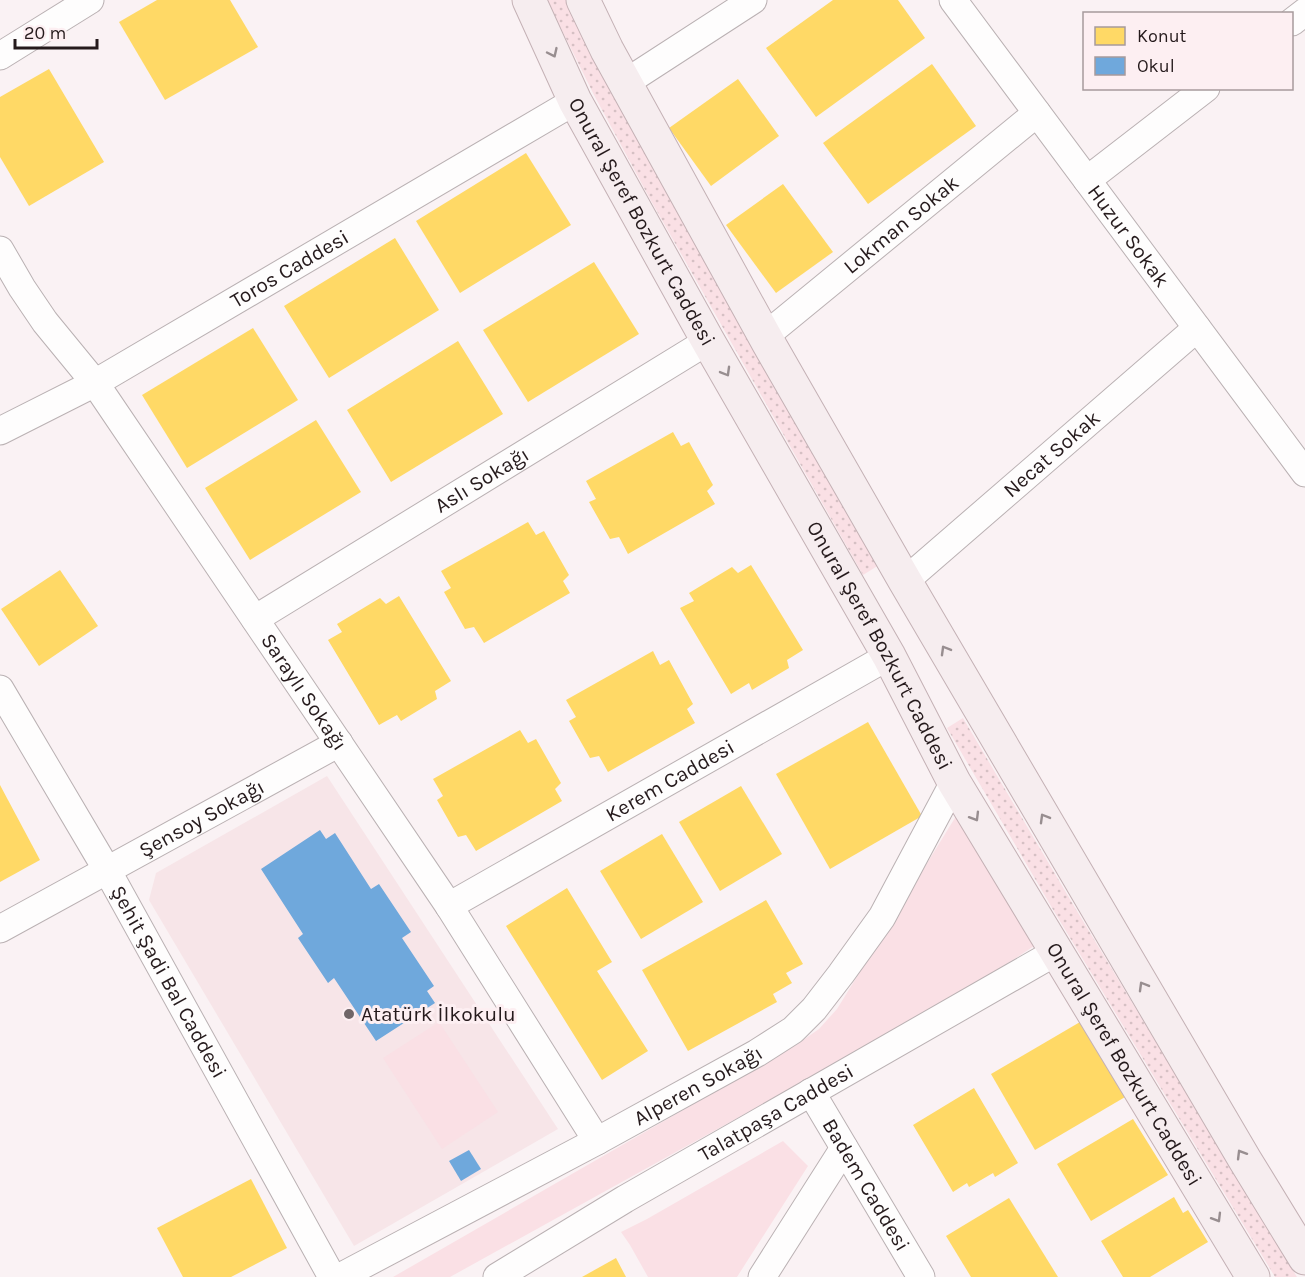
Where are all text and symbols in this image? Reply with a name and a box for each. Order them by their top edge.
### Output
scale bar [15,12,98,50]
legend [1083,12,1293,90]
text: 20 m [24,22,66,44]
text: Konut [1137,25,1187,47]
one-way arrow [545,47,557,58]
text: Okul [1137,55,1175,77]
street label: Onural Şeref Bozkurt Caddesi [564,93,720,350]
street label: Lokman Sokak [839,170,964,279]
street label: Huzur Sokak [1083,180,1175,292]
street label: Toros Caddesi [226,225,353,313]
one-way arrow [718,366,730,376]
street label: Necat Sokak [998,406,1105,502]
street label: Aslı Sokağı [430,442,533,518]
street label: Onural Şeref Bozkurt Caddesi [802,517,958,774]
street label: Saraylı Sokağı [256,629,352,755]
one-way arrow [941,646,953,656]
street label: Kerem Caddesi [601,735,738,827]
street label: Şensoy Sokağı [135,774,268,862]
one-way arrow [967,811,979,821]
one-way arrow [1040,814,1051,824]
street label: Şehit Şadi Bal Caddesi [106,881,232,1082]
street label: Onural Şeref Bozkurt Caddesi [1042,938,1207,1190]
one-way arrow [1138,982,1150,992]
place label: Atatürk İlkokulu [361,1002,516,1026]
marker: Atatürk İlkokulu [342,1007,356,1021]
street label: Alperen Sokağı [630,1041,767,1130]
street label: Talatpaşa Caddesi [694,1059,858,1166]
street label: Badem Caddesi [818,1114,915,1255]
one-way arrow [1237,1150,1249,1160]
one-way arrow [1209,1212,1221,1222]

